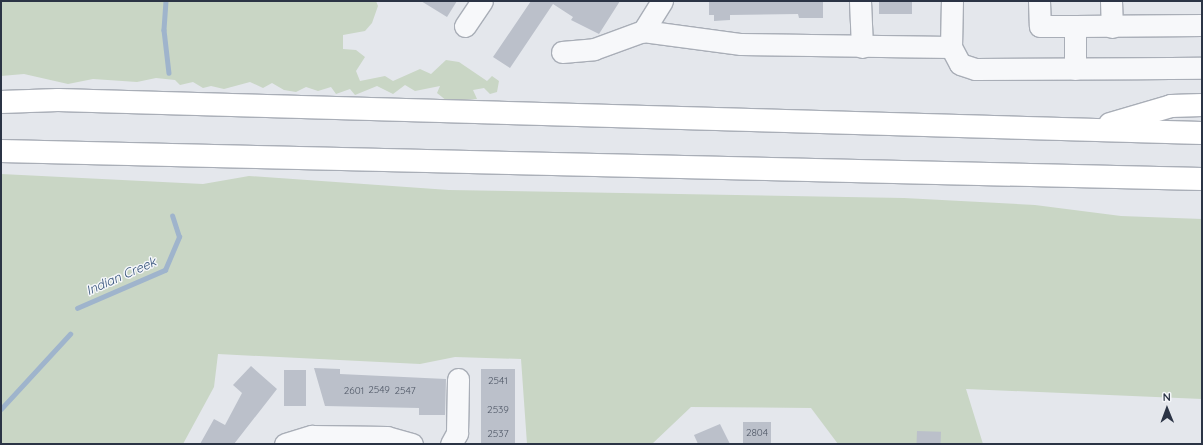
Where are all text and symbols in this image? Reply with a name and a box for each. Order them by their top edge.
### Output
water label: Indian Creek [83,254,159,298]
house number: 2541 [488,375,508,387]
house number: 2549 [368,384,390,396]
house number: 2601 [344,385,364,397]
house number: 2547 [394,385,416,397]
north arrow [1147,389,1187,429]
text: N [1163,390,1171,404]
house number: 2539 [487,404,509,416]
house number: 2804 [746,427,768,439]
house number: 2537 [487,428,509,440]

